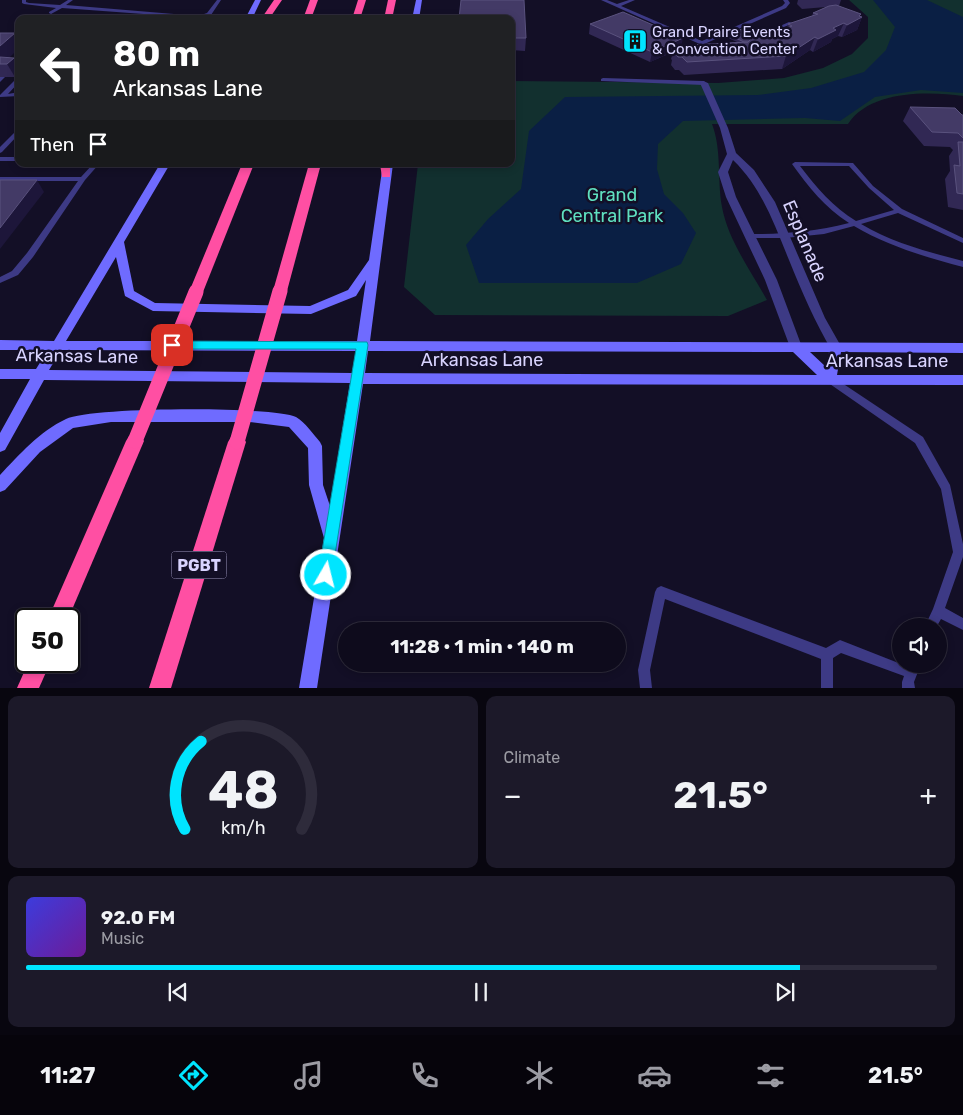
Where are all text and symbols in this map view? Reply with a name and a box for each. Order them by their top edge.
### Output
place label: Grand Praire Events & Convention Center [652,23,797,58]
building icon: Grand Praire Events & Convention Center [622,28,648,54]
text: 80 m [113,33,200,75]
icon: left [30,35,95,100]
text: Arkansas Lane [113,75,263,102]
icon: arrive [84,130,112,158]
text: Then [30,133,74,156]
park label: Grand Central Park [561,184,664,227]
street label: Esplanade [778,197,832,285]
pin [151,324,193,366]
icon: arrive [158,331,186,359]
street label: Arkansas Lane [16,344,138,368]
street label: Arkansas Lane [421,349,543,371]
street label: Arkansas Lane [826,350,948,372]
position arrow [299,548,351,600]
road number: PGBT [172,552,226,578]
speed limit sign: 50 [15,608,80,673]
map controls [892,618,947,673]
button: sound [892,618,947,673]
text: 11:28 · 1 min · 140 m [390,635,574,658]
text: Climate [504,748,560,767]
text: 48 [207,759,278,821]
text: 21.5° [673,772,768,818]
text: − [504,779,522,812]
text: + [920,779,937,812]
text: km/h [220,817,265,838]
text: 92.0 FM [101,906,175,929]
text: Music [101,929,144,948]
icon: previous [164,978,192,1006]
icon: pause [467,978,495,1006]
icon: next [771,978,799,1006]
icon: directions [176,1058,211,1093]
icon: music [291,1058,326,1093]
icon: phone [407,1058,442,1093]
icon: climate [522,1058,557,1093]
icon: car [637,1058,672,1093]
icon: filters [753,1058,788,1093]
text: 11:27 [40,1062,95,1089]
text: 21.5° [868,1062,923,1089]

